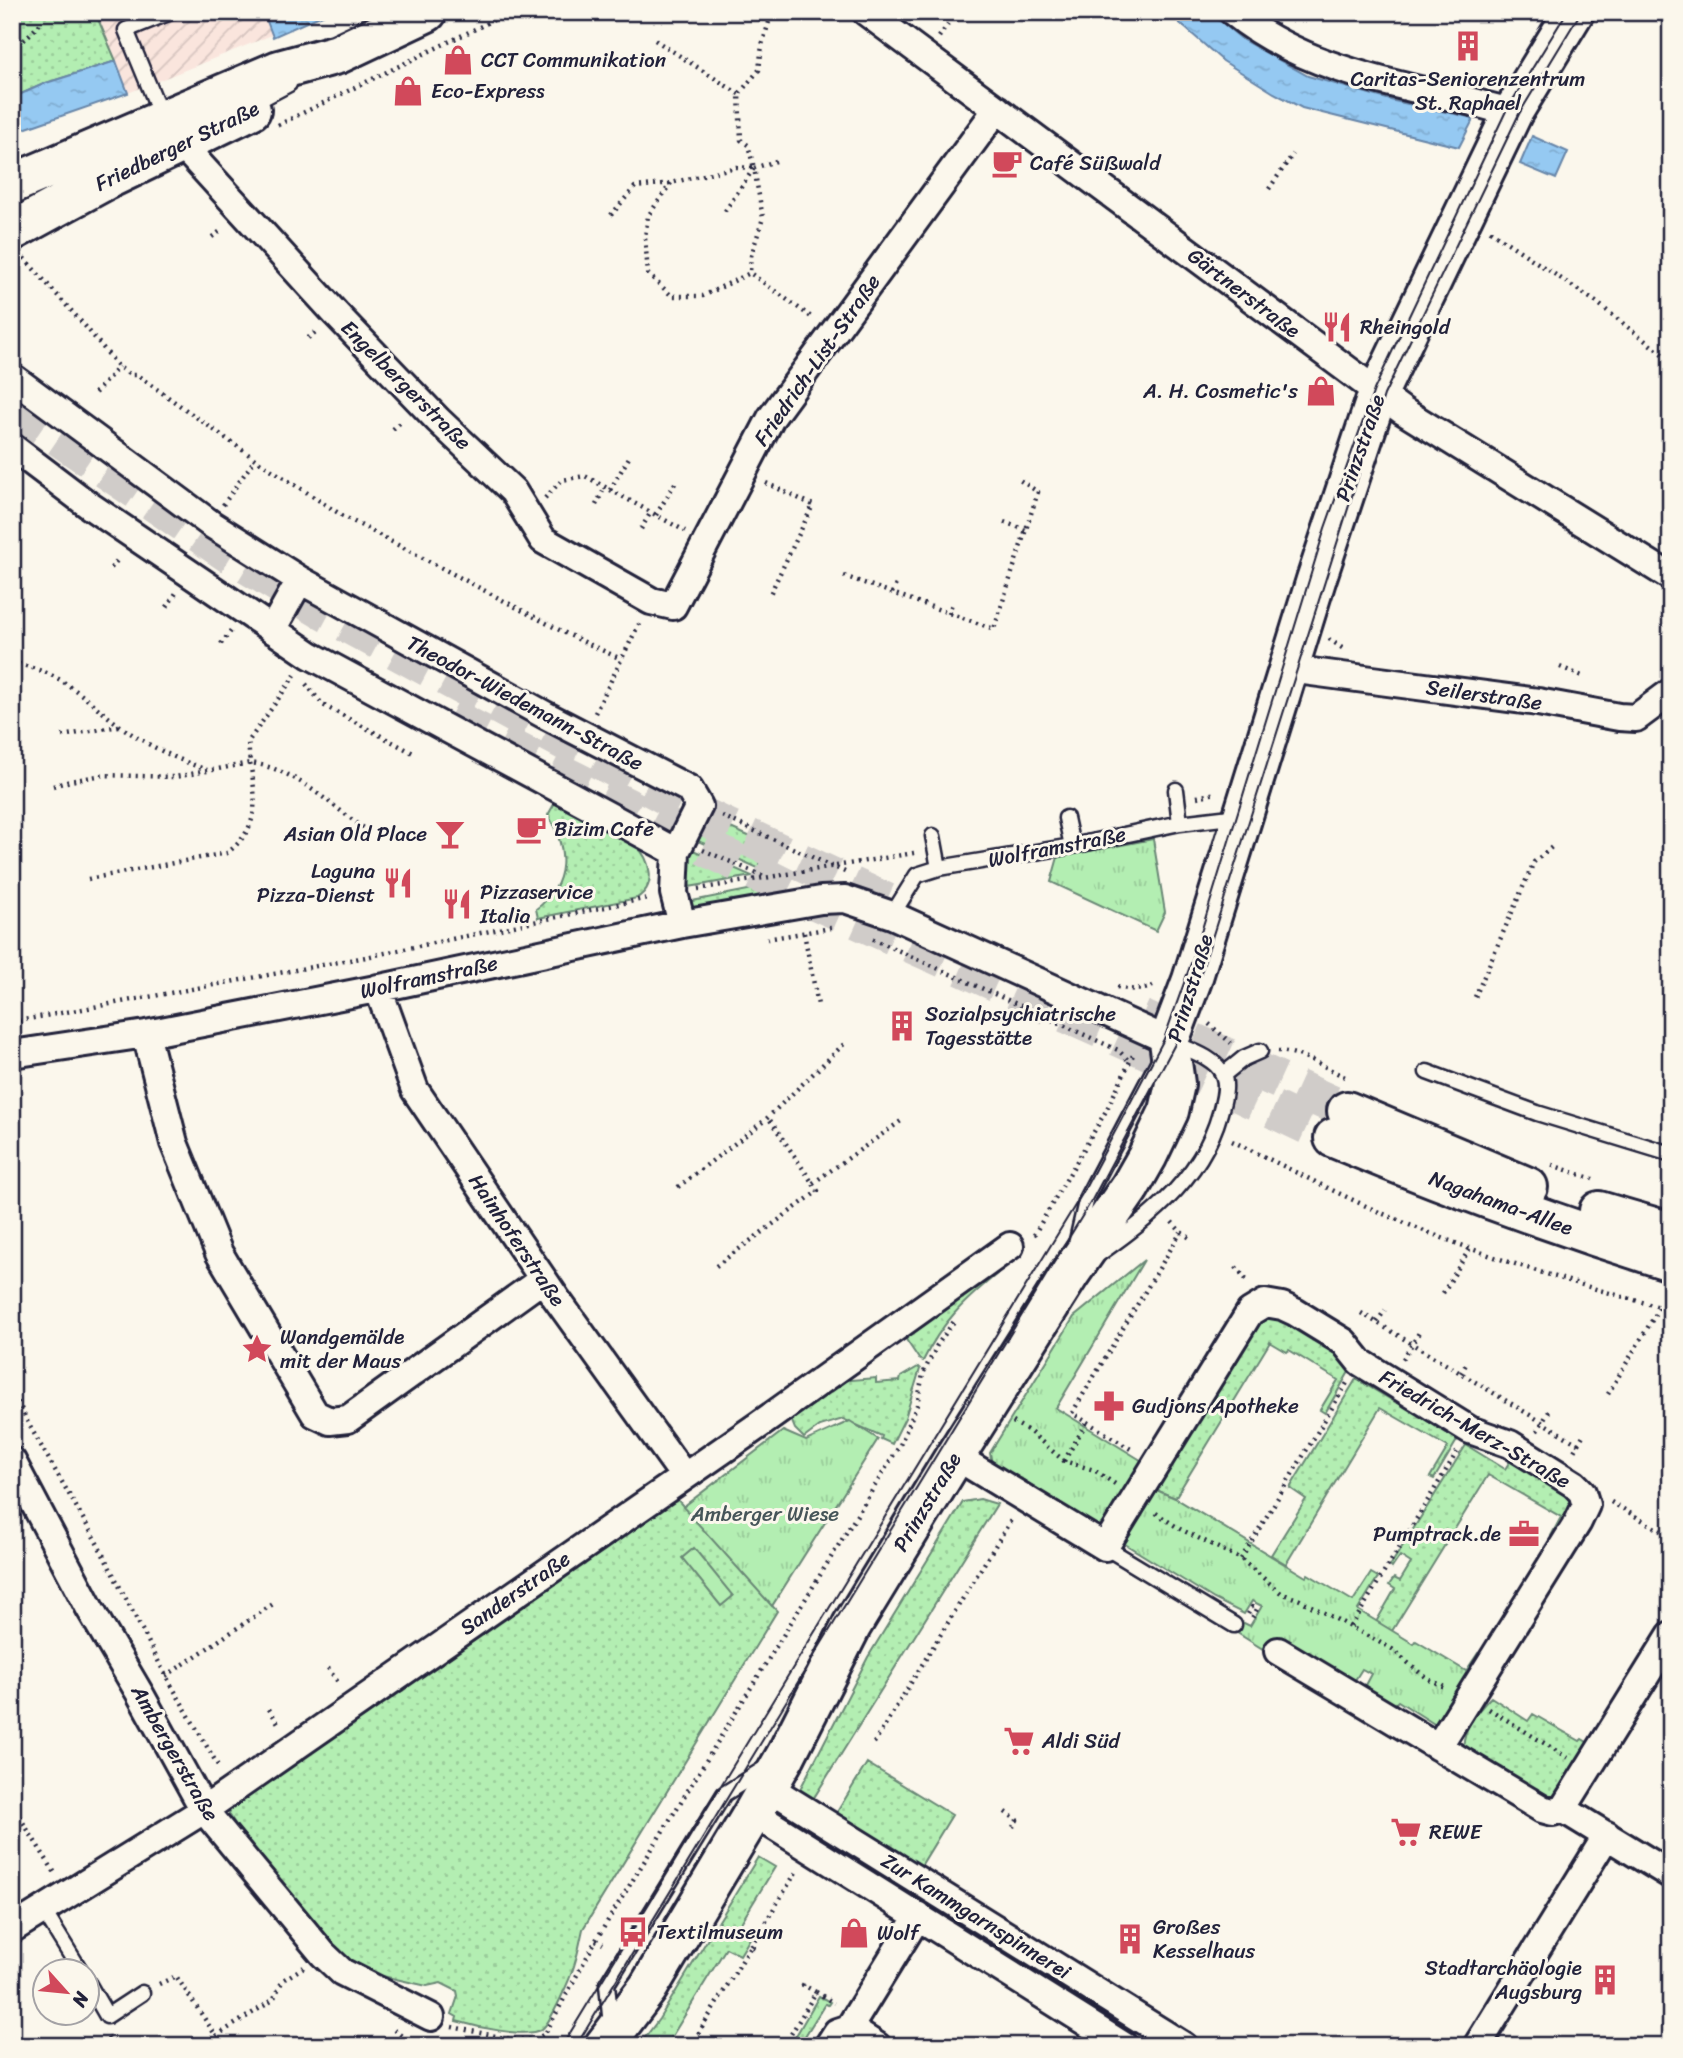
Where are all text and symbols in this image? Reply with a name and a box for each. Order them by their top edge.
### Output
building icon: Caritas-Seniorenzentrum St. Raphael [1451,29,1485,63]
place label: CCT Communikation [481,41,666,79]
shop icon: CCT Communikation [441,43,475,77]
place label: Caritas-Seniorenzentrum St. Raphael [1351,60,1585,122]
place label: Eco-Express [431,72,545,110]
shop icon: Eco-Express [391,74,425,108]
street label: Friedberger Straße [88,90,266,202]
place label: Café Süßwald [1030,144,1162,182]
cafe icon: Café Süßwald [990,146,1024,180]
street label: Gärtnerstraße [1179,237,1309,349]
street label: Friedrich-List-Straße [743,266,891,454]
place label: Rheingold [1360,308,1452,346]
street label: Engelbergerstraße [331,310,481,460]
restaurant icon: Rheingold [1320,310,1354,344]
place label: A. H. Cosmetic's [1142,372,1298,410]
shop icon: A. H. Cosmetic's [1304,374,1338,408]
street label: Prinzstraße [1324,389,1396,507]
street label: Theodor-Wiedemann-Straße [400,624,651,782]
street label: Seilerstraße [1424,668,1545,722]
place label: Bizim Cafe [554,810,654,848]
cafe icon: Bizim Cafe [514,812,548,846]
place label: Asian Old Place [283,815,427,853]
street label: Wolframstraße [985,815,1129,879]
bar icon: Asian Old Place [433,817,467,851]
place label: Laguna Pizza-Dienst [257,852,375,914]
restaurant icon: Laguna Pizza-Dienst [381,866,415,900]
place label: Pizzaservice Italia [479,873,593,935]
restaurant icon: Pizzaservice Italia [440,887,474,921]
street label: Prinzstraße [1156,929,1224,1047]
street label: Wolframstraße [357,944,502,1010]
place label: Sozialpsychiatrische Tagesstätte [925,995,1116,1057]
building icon: Sozialpsychiatrische Tagesstätte [885,1009,919,1043]
street label: Nagahama-Allee [1424,1159,1578,1247]
street label: Hainhoferstraße [458,1165,576,1315]
place label: Wandgemälde mit der Maus [280,1318,404,1380]
place icon: Wandgemälde mit der Maus [240,1332,274,1366]
street label: Friedrich-Merz-Straße [1372,1358,1578,1500]
place label: Gudjons Apotheke [1132,1387,1299,1425]
pharmacy icon: Gudjons Apotheke [1092,1389,1126,1423]
street label: Prinzstraße [882,1445,972,1559]
park label: Amberger Wiese [690,1495,839,1533]
place label: Pumptrack.de [1373,1515,1501,1553]
office icon: Pumptrack.de [1507,1517,1541,1551]
street label: Sanderstraße [451,1540,579,1646]
street label: Ambergerstraße [120,1676,230,1829]
place label: Aldi Süd [1041,1722,1122,1760]
supermarket icon: Aldi Süd [1002,1724,1036,1758]
place label: REWE [1429,1813,1483,1851]
supermarket icon: REWE [1389,1815,1423,1849]
street label: Zur Kammgarnspinnerei [873,1842,1080,1991]
place label: Großes Kesselhaus [1153,1908,1255,1970]
place label: Textilmuseum [656,1913,784,1951]
place label: Wolf [877,1914,922,1952]
bus stop icon: Textilmuseum [616,1915,650,1949]
shop icon: Wolf [837,1916,871,1950]
building icon: Großes Kesselhaus [1113,1922,1147,1956]
place label: Stadtarchäologie Augsburg [1425,1949,1582,2011]
north arrow [32,1956,102,2026]
building icon: Stadtarchäologie Augsburg [1588,1963,1622,1997]
text: N [63,1985,99,2014]

